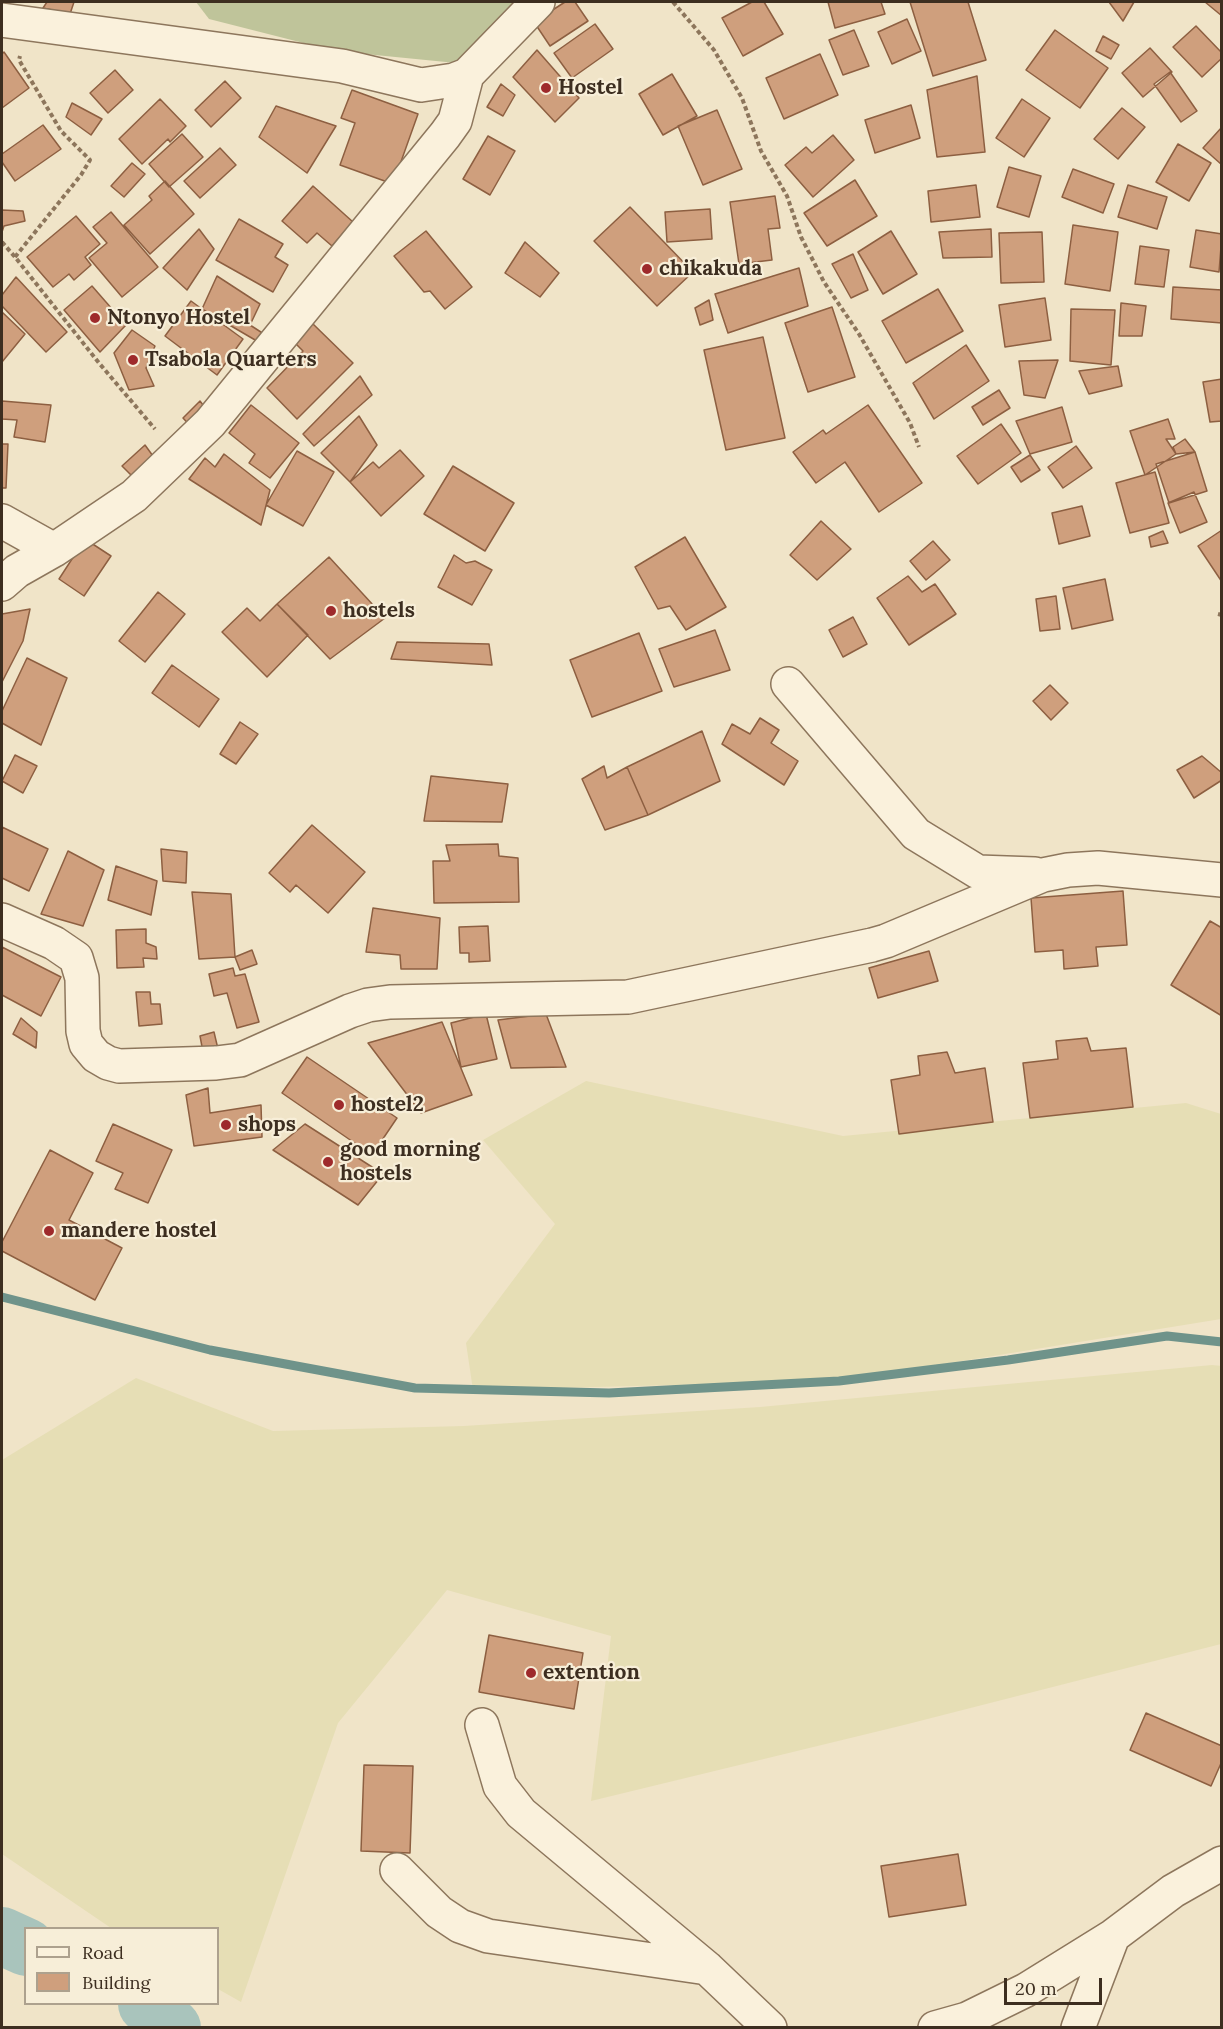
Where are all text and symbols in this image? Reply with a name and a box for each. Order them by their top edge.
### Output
place label: Hostel [558,75,623,101]
marker: Hostel [539,81,553,95]
place label: chikakuda [659,256,762,282]
marker: chikakuda [640,262,654,276]
place label: Ntonyo Hostel [107,305,250,331]
marker: Ntonyo Hostel [88,311,102,325]
place label: Tsabola Quarters [145,347,317,373]
marker: Tsabola Quarters [126,353,140,367]
place label: hostels [343,598,415,624]
marker: hostels [324,604,338,618]
place label: hostel2 [351,1092,424,1118]
marker: hostel2 [332,1098,346,1112]
place label: shops [238,1112,296,1138]
marker: shops [219,1118,233,1132]
place label: good morning hostels [340,1137,480,1187]
marker: good morning hostels [321,1155,335,1169]
place label: mandere hostel [61,1218,217,1244]
marker: mandere hostel [42,1224,56,1238]
place label: extention [543,1660,640,1686]
marker: extention [524,1666,538,1680]
legend [24,1927,219,2005]
text: Road [82,1941,124,1964]
scale bar [1007,1966,1104,2004]
text: Building [82,1971,150,1994]
text: 20 m [1015,1977,1057,2000]

